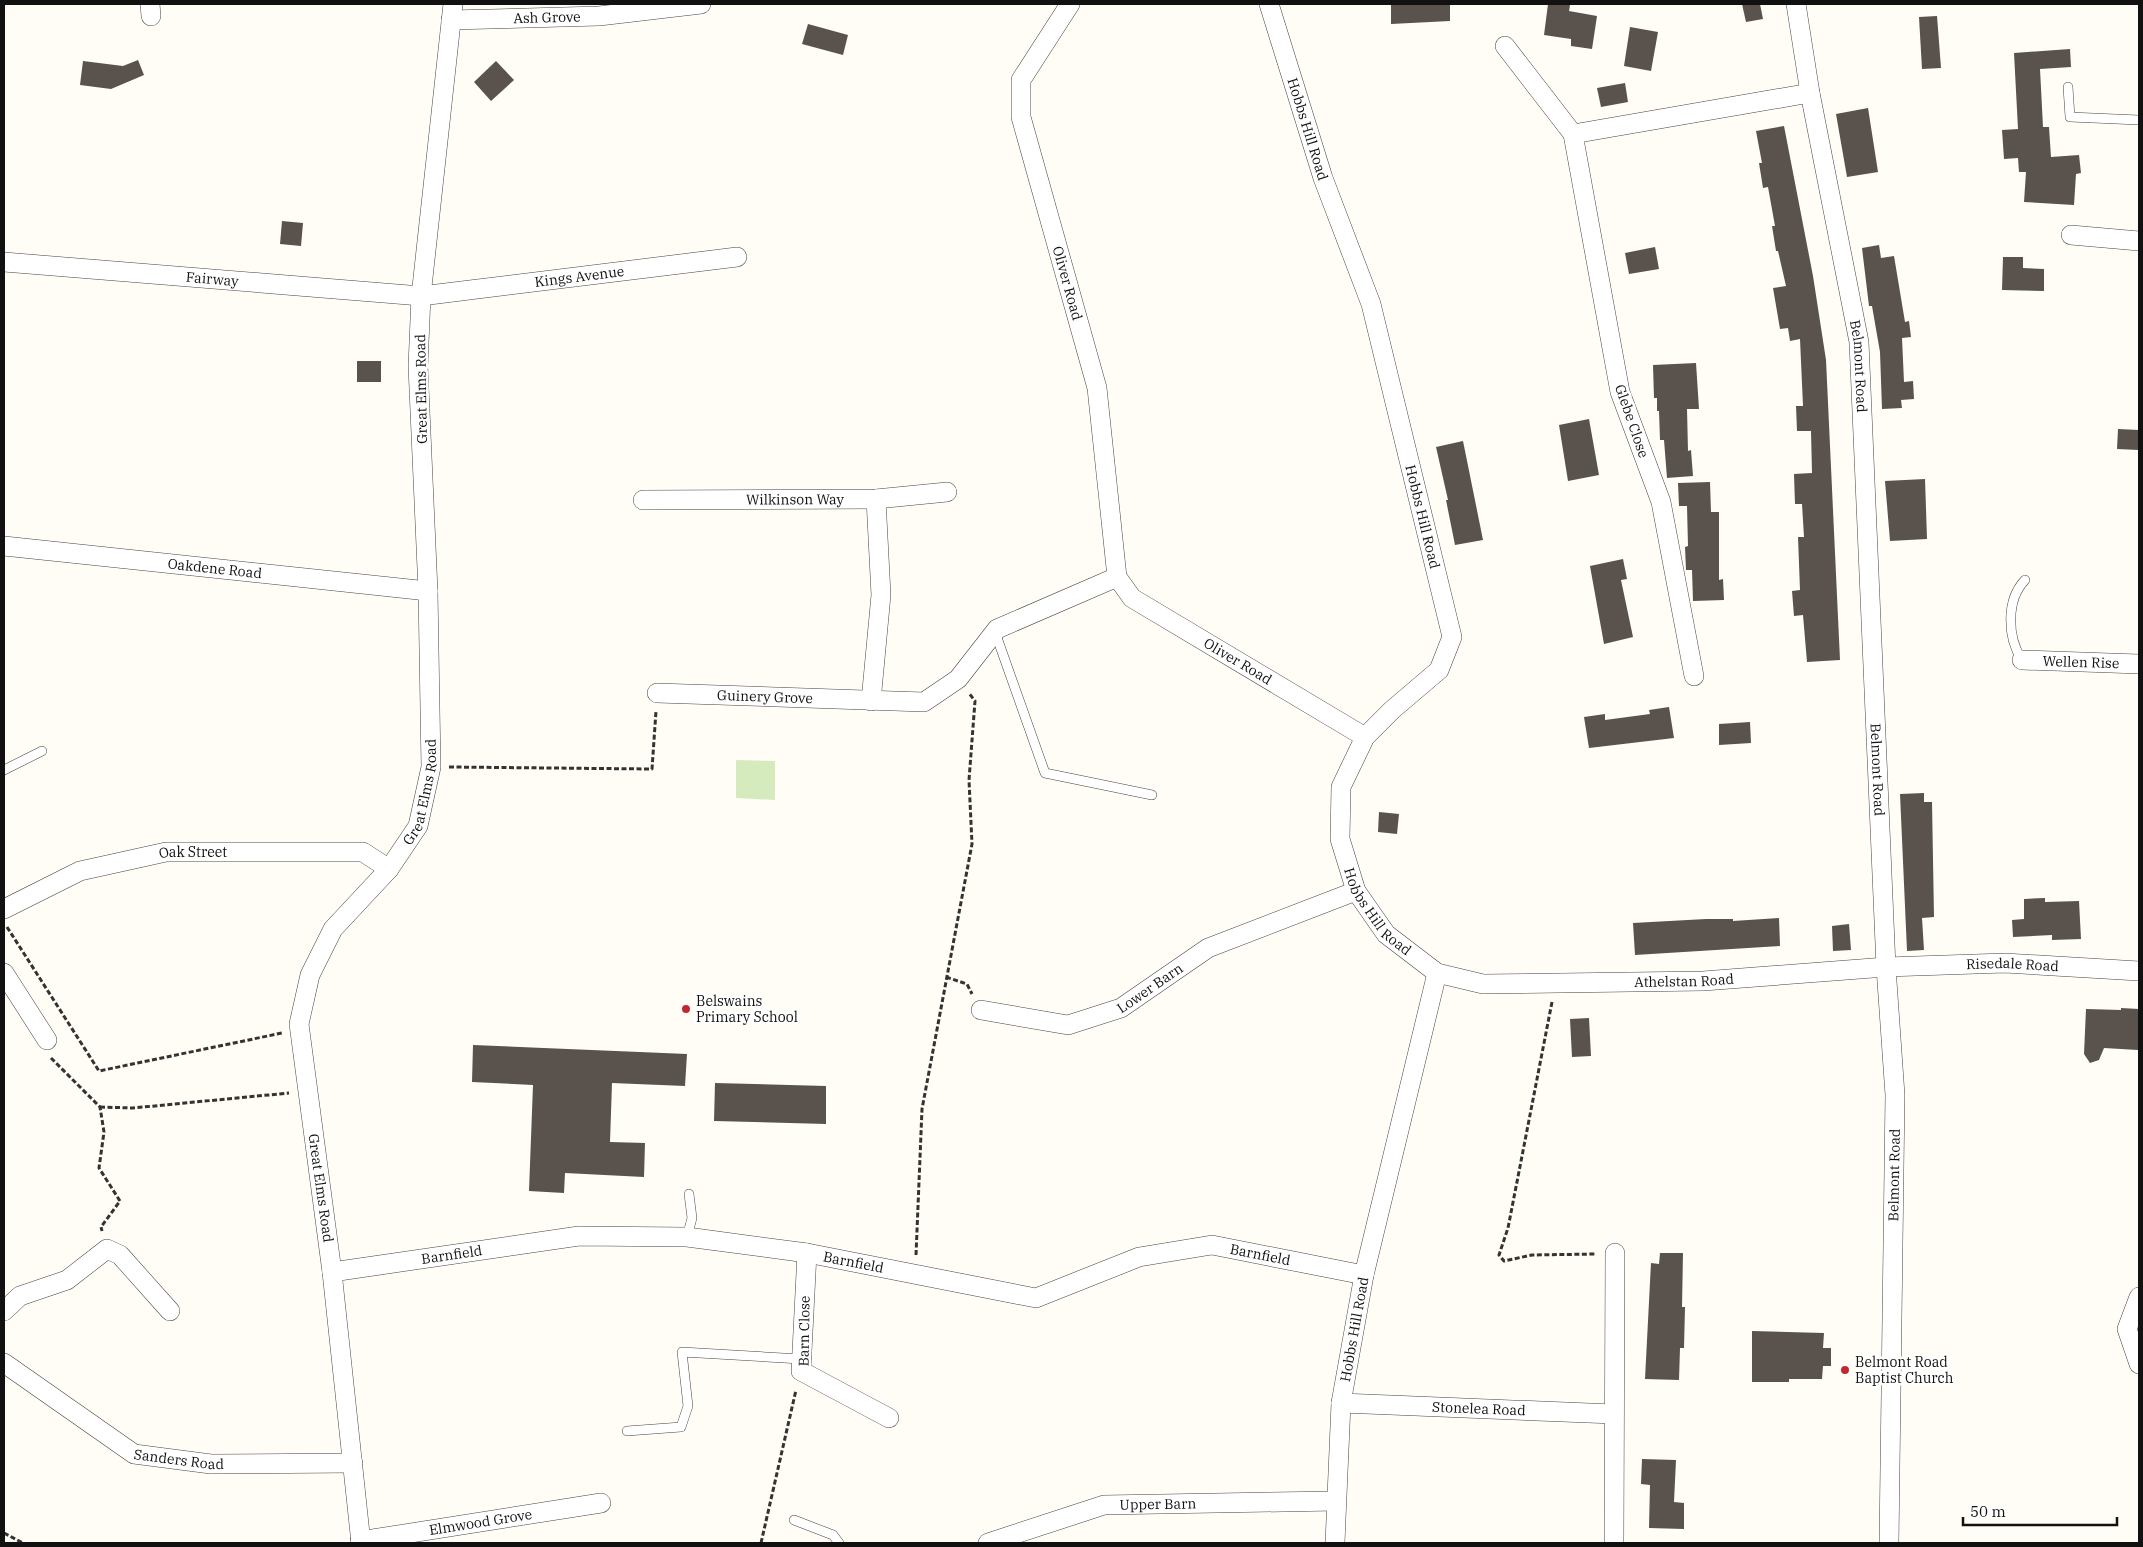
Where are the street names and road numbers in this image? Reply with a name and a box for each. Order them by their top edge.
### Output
street label: Ash Grove [513,7,581,27]
street label: Hobbs Hill Road [1283,76,1332,183]
street label: Oliver Road [1049,244,1087,323]
street label: Kings Avenue [534,262,625,291]
street label: Fairway [185,268,240,290]
street label: Belmont Road [1846,318,1871,413]
street label: Great Elms Road [411,334,431,444]
street label: Glebe Close [1611,382,1653,460]
street label: Hobbs Hill Road [1401,463,1444,571]
street label: Wilkinson Way [746,490,845,509]
street label: Oakdene Road [167,554,263,582]
street label: Oliver Road [1200,634,1276,689]
street label: Wellen Rise [2042,652,2120,672]
street label: Guinery Grove [717,686,813,707]
street label: Belmont Road [1866,723,1888,817]
street label: Great Elms Road [399,738,441,849]
street label: Oak Street [157,843,227,862]
street label: Hobbs Hill Road [1340,865,1415,960]
street label: Risedale Road [1966,954,2060,975]
street label: Lower Barn [1113,959,1186,1017]
street label: Athelstan Road [1634,970,1735,991]
street label: Belmont Road [1884,1128,1904,1222]
street label: Great Elms Road [304,1132,338,1244]
street label: Barnfield [1228,1240,1292,1269]
street label: Barnfield [420,1241,484,1268]
street label: Barnfield [822,1247,886,1277]
street label: Hobbs Hill Road [1336,1275,1373,1383]
street label: Barn Close [794,1295,814,1367]
street label: Stonelea Road [1432,1398,1527,1419]
street label: Sanders Road [133,1445,225,1473]
street label: Upper Barn [1119,1494,1197,1514]
street label: Elmwood Grove [428,1505,533,1539]

